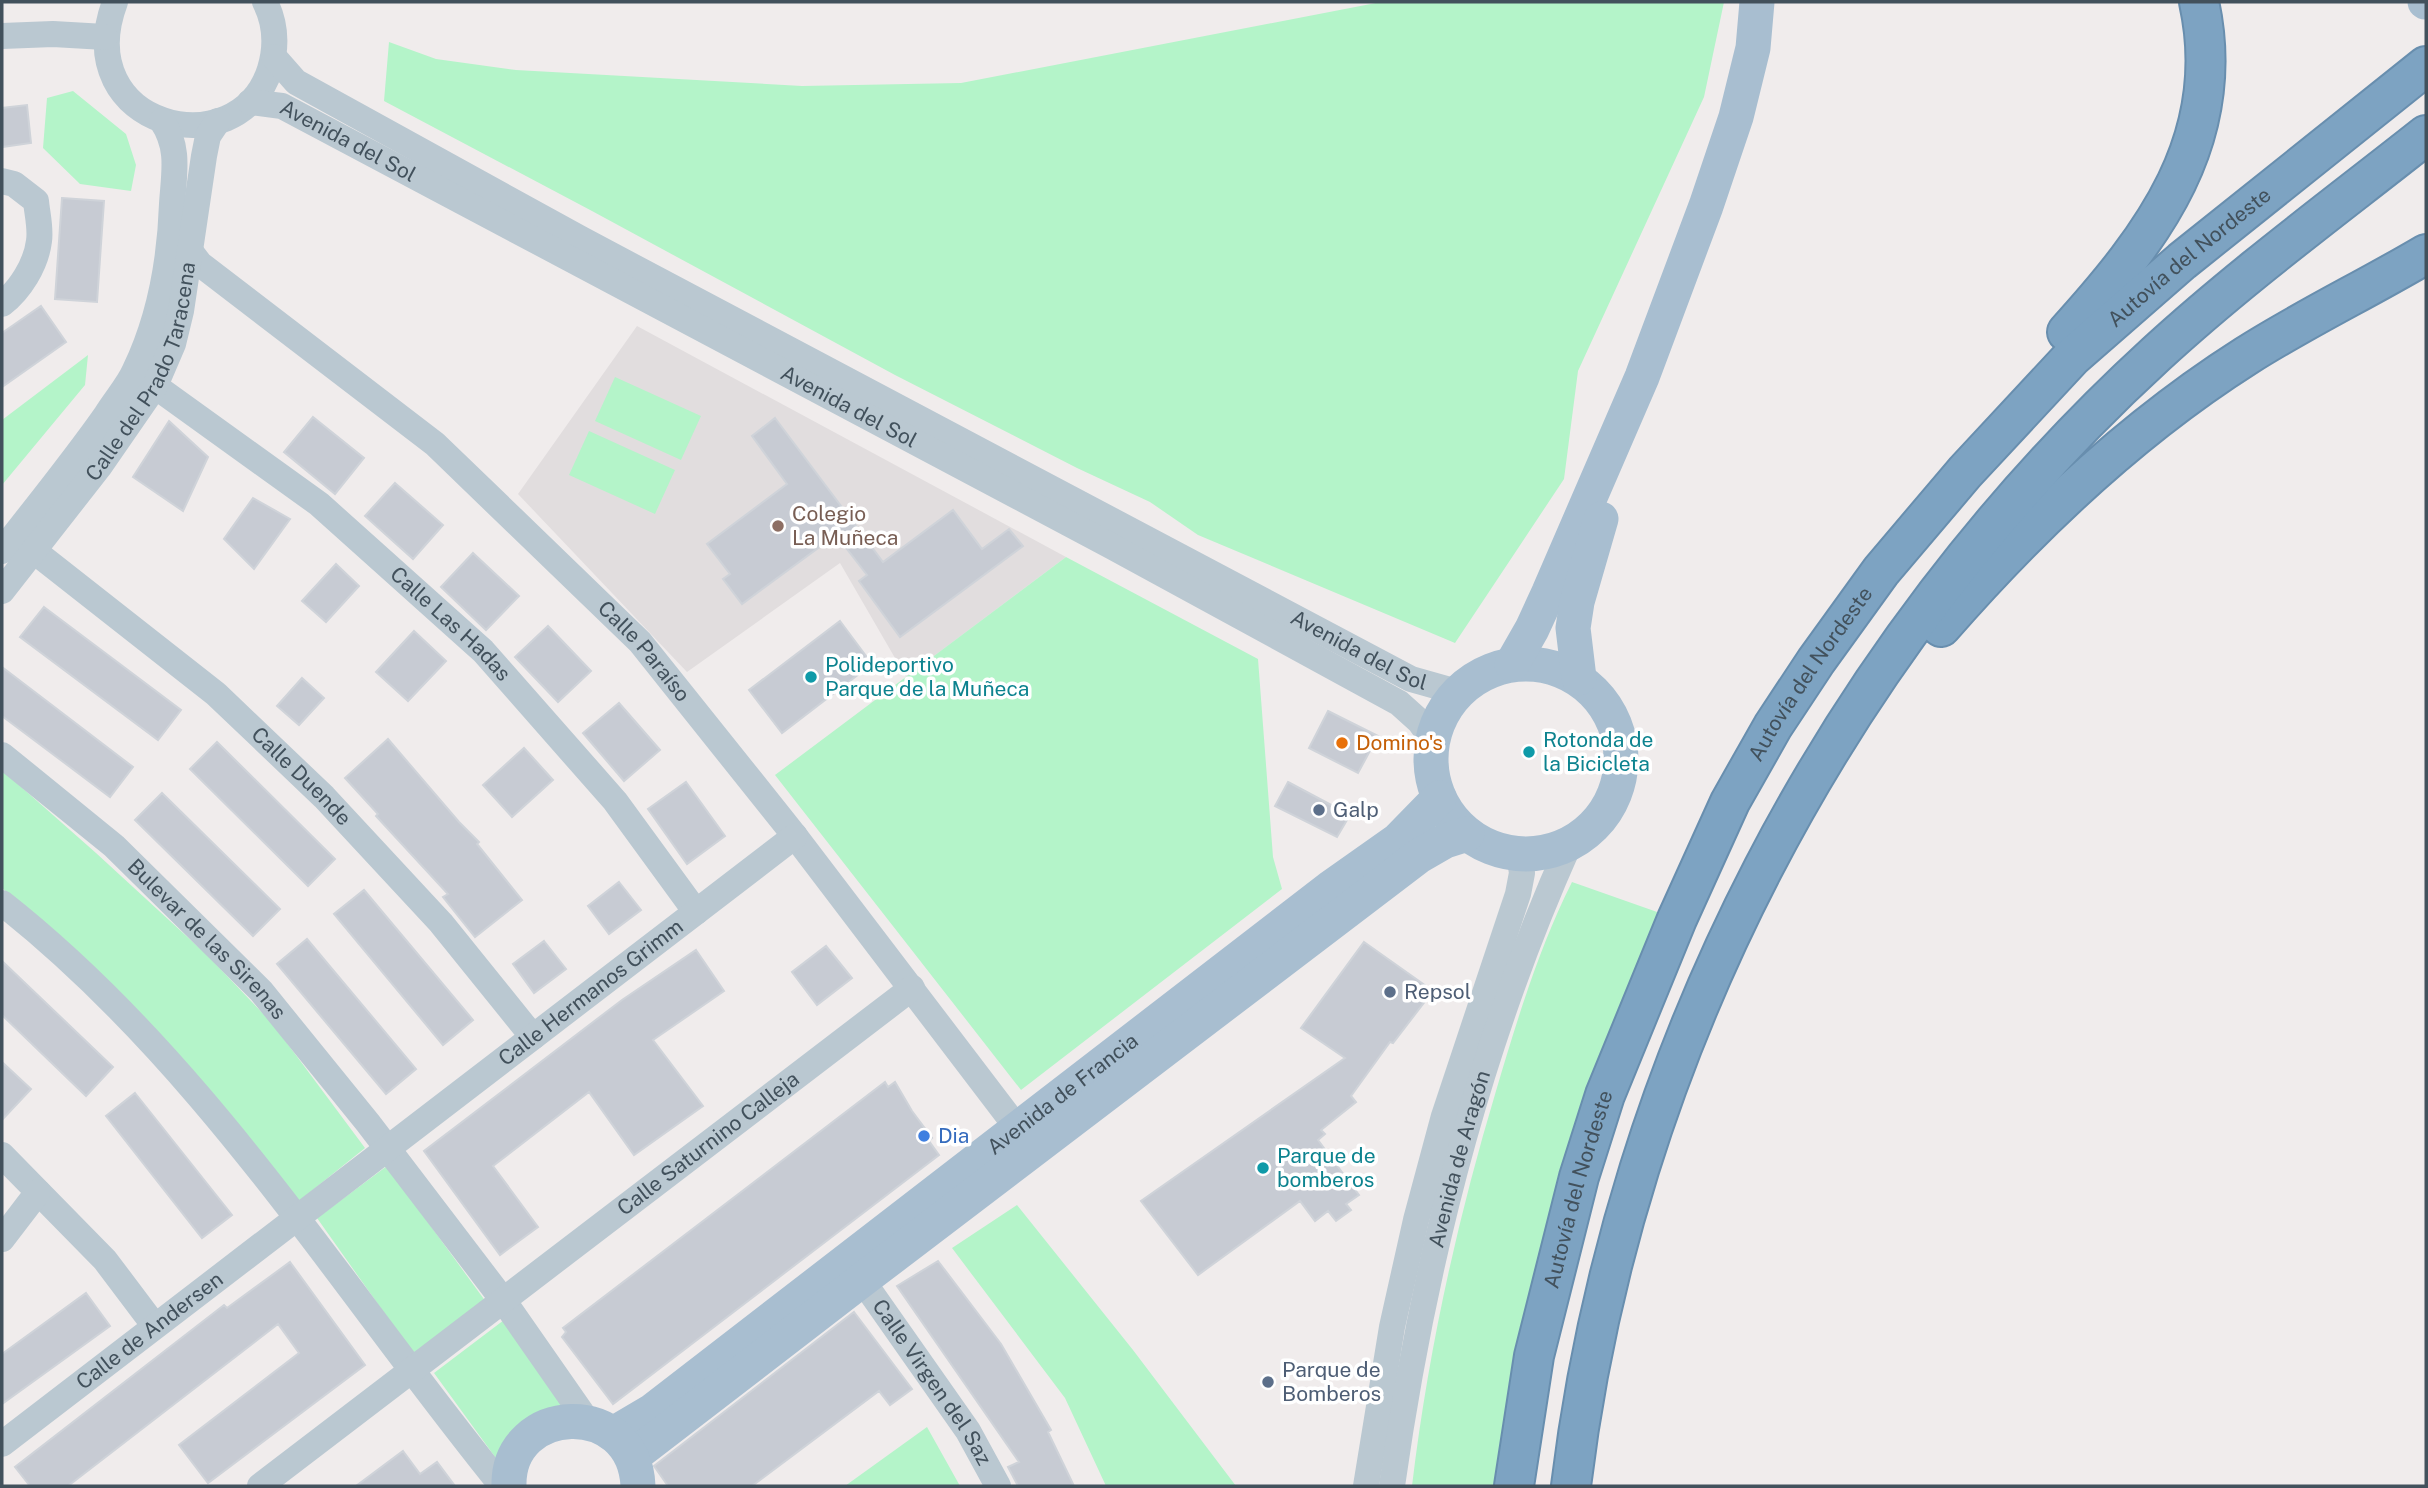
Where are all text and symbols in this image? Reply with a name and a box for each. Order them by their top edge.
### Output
street label: Avenida del Sol [276,94,421,187]
street label: Autovía del Nordeste [2102,182,2276,332]
street label: Calle del Prado Taracena [80,260,200,486]
street label: Avenida del Sol [777,360,921,453]
place label: Colegio La Muñeca [792,501,898,550]
marker: Colegio La Muñeca [770,518,786,534]
street label: Calle Las Hadas [385,561,516,686]
street label: Autovía del Nordeste [1743,582,1877,765]
street label: Calle Paraíso [593,595,696,706]
street label: Avenida del Sol [1287,605,1430,695]
place label: Polideportivo Parque de la Muñeca [825,652,1029,701]
marker: Polideportivo Parque de la Muñeca [803,669,819,685]
street label: Calle Duende [246,722,357,830]
place label: Rotonda de la Bicicleta [1543,727,1654,776]
place label: Domino's [1356,730,1443,755]
marker: Domino's [1334,735,1350,751]
marker: Rotonda de la Bicicleta [1521,744,1537,760]
place label: Galp [1333,797,1379,822]
marker: Galp [1311,802,1327,818]
street label: Bulevar de las Sirenas [123,854,292,1024]
street label: Calle Hermanos Grimm [493,914,688,1071]
place label: Repsol [1404,979,1471,1004]
marker: Repsol [1382,984,1398,1000]
street label: Avenida de Francia [982,1028,1143,1160]
street label: Calle Saturnino Calleja [612,1066,804,1221]
street label: Avenida de Aragón [1423,1067,1495,1250]
street label: Autovía del Nordeste [1538,1087,1618,1291]
place label: Dia [938,1123,969,1148]
marker: Dia [916,1128,932,1144]
place label: Parque de bomberos [1277,1143,1376,1192]
marker: Parque de bomberos [1255,1160,1271,1176]
street label: Calle de Andersen [71,1266,228,1395]
street label: Calle Virgen del Saz [867,1294,997,1469]
place label: Parque de Bomberos [1282,1357,1381,1406]
marker: Parque de Bomberos [1260,1374,1276,1390]

